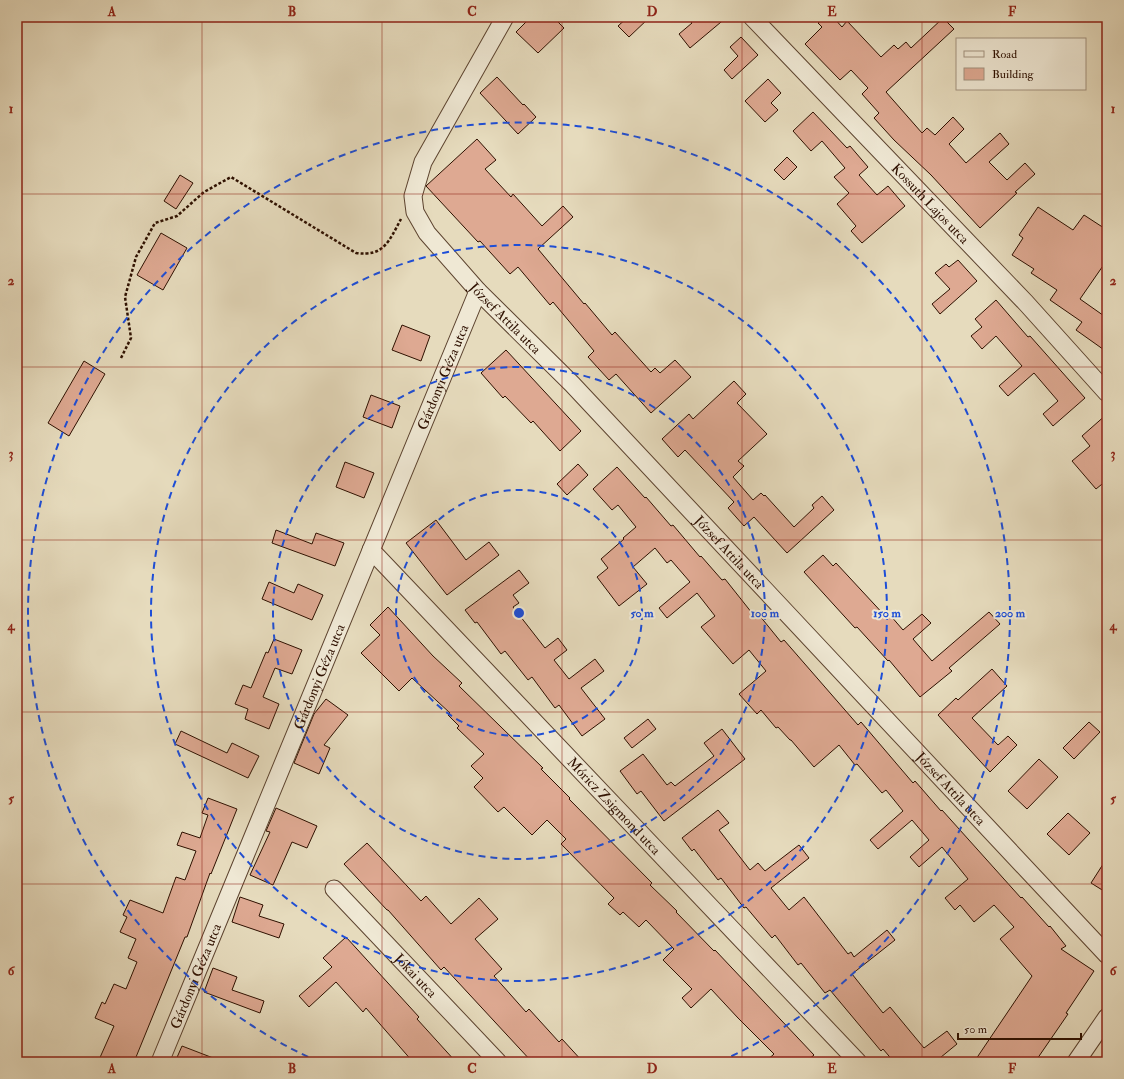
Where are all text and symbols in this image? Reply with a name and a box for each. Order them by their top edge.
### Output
text: A [107,4,117,20]
text: B [288,4,296,20]
text: C [467,4,477,20]
text: D [647,4,658,20]
text: E [827,4,837,20]
text: F [1008,4,1017,20]
legend [956,38,1086,90]
text: Road [992,47,1017,62]
text: Building [992,67,1035,82]
text: 1 [9,101,14,117]
text: 1 [1111,101,1116,117]
street label: Kossuth Lajos utca [888,160,973,248]
text: 2 [8,273,15,289]
text: 2 [1110,273,1117,289]
street label: József Attila utca [465,278,545,358]
street label: Gárdonyi Géza utca [414,322,472,432]
text: 3 [9,446,14,462]
text: 3 [1111,446,1116,462]
street label: József Attila utca [690,511,768,593]
centre of rings [512,606,526,620]
text: 50 m [630,606,654,621]
text: 100 m [751,606,780,621]
text: 150 m [873,606,901,621]
text: 200 m [995,606,1026,621]
text: 4 [6,618,15,634]
text: 4 [1108,618,1117,634]
street label: Gárdonyi Géza utca [290,621,349,732]
street label: József Attila utca [911,748,989,829]
street label: Móricz Zsigmond utca [564,754,664,859]
text: 5 [8,791,14,807]
text: 5 [1110,791,1116,807]
street label: Gárdonyi Géza utca [167,921,225,1031]
street label: Jókai utca [390,949,441,1001]
text: 6 [8,963,16,979]
text: 6 [1110,963,1118,979]
scale bar [958,1015,1081,1041]
text: 50 m [964,1022,988,1037]
text: A [107,1061,117,1077]
text: B [288,1061,296,1077]
text: C [467,1061,477,1077]
text: D [647,1061,658,1077]
text: E [827,1061,837,1077]
text: F [1008,1061,1017,1077]

